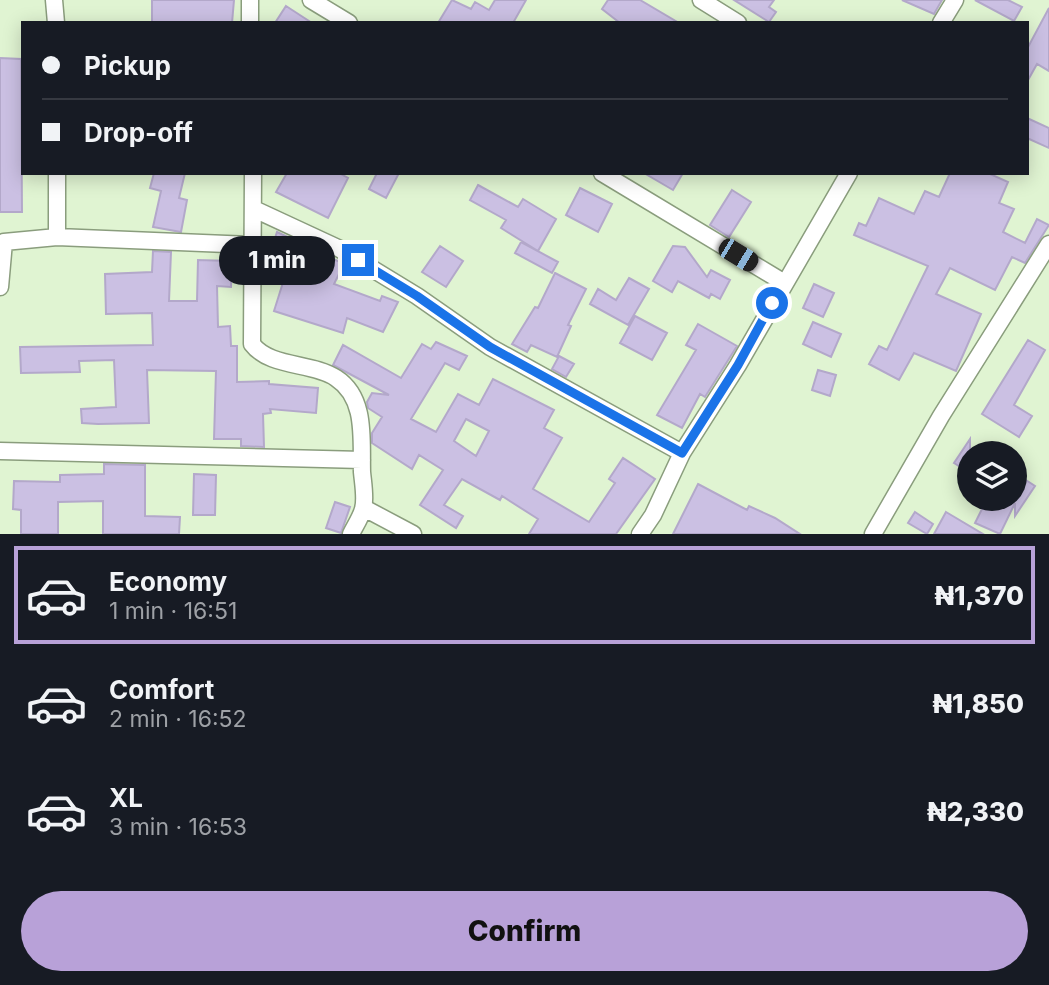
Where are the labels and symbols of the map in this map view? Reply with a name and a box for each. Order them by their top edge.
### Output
car [715,235,762,275]
callout: 1 min [218,236,334,284]
route end [342,244,374,276]
route start [756,287,788,319]

